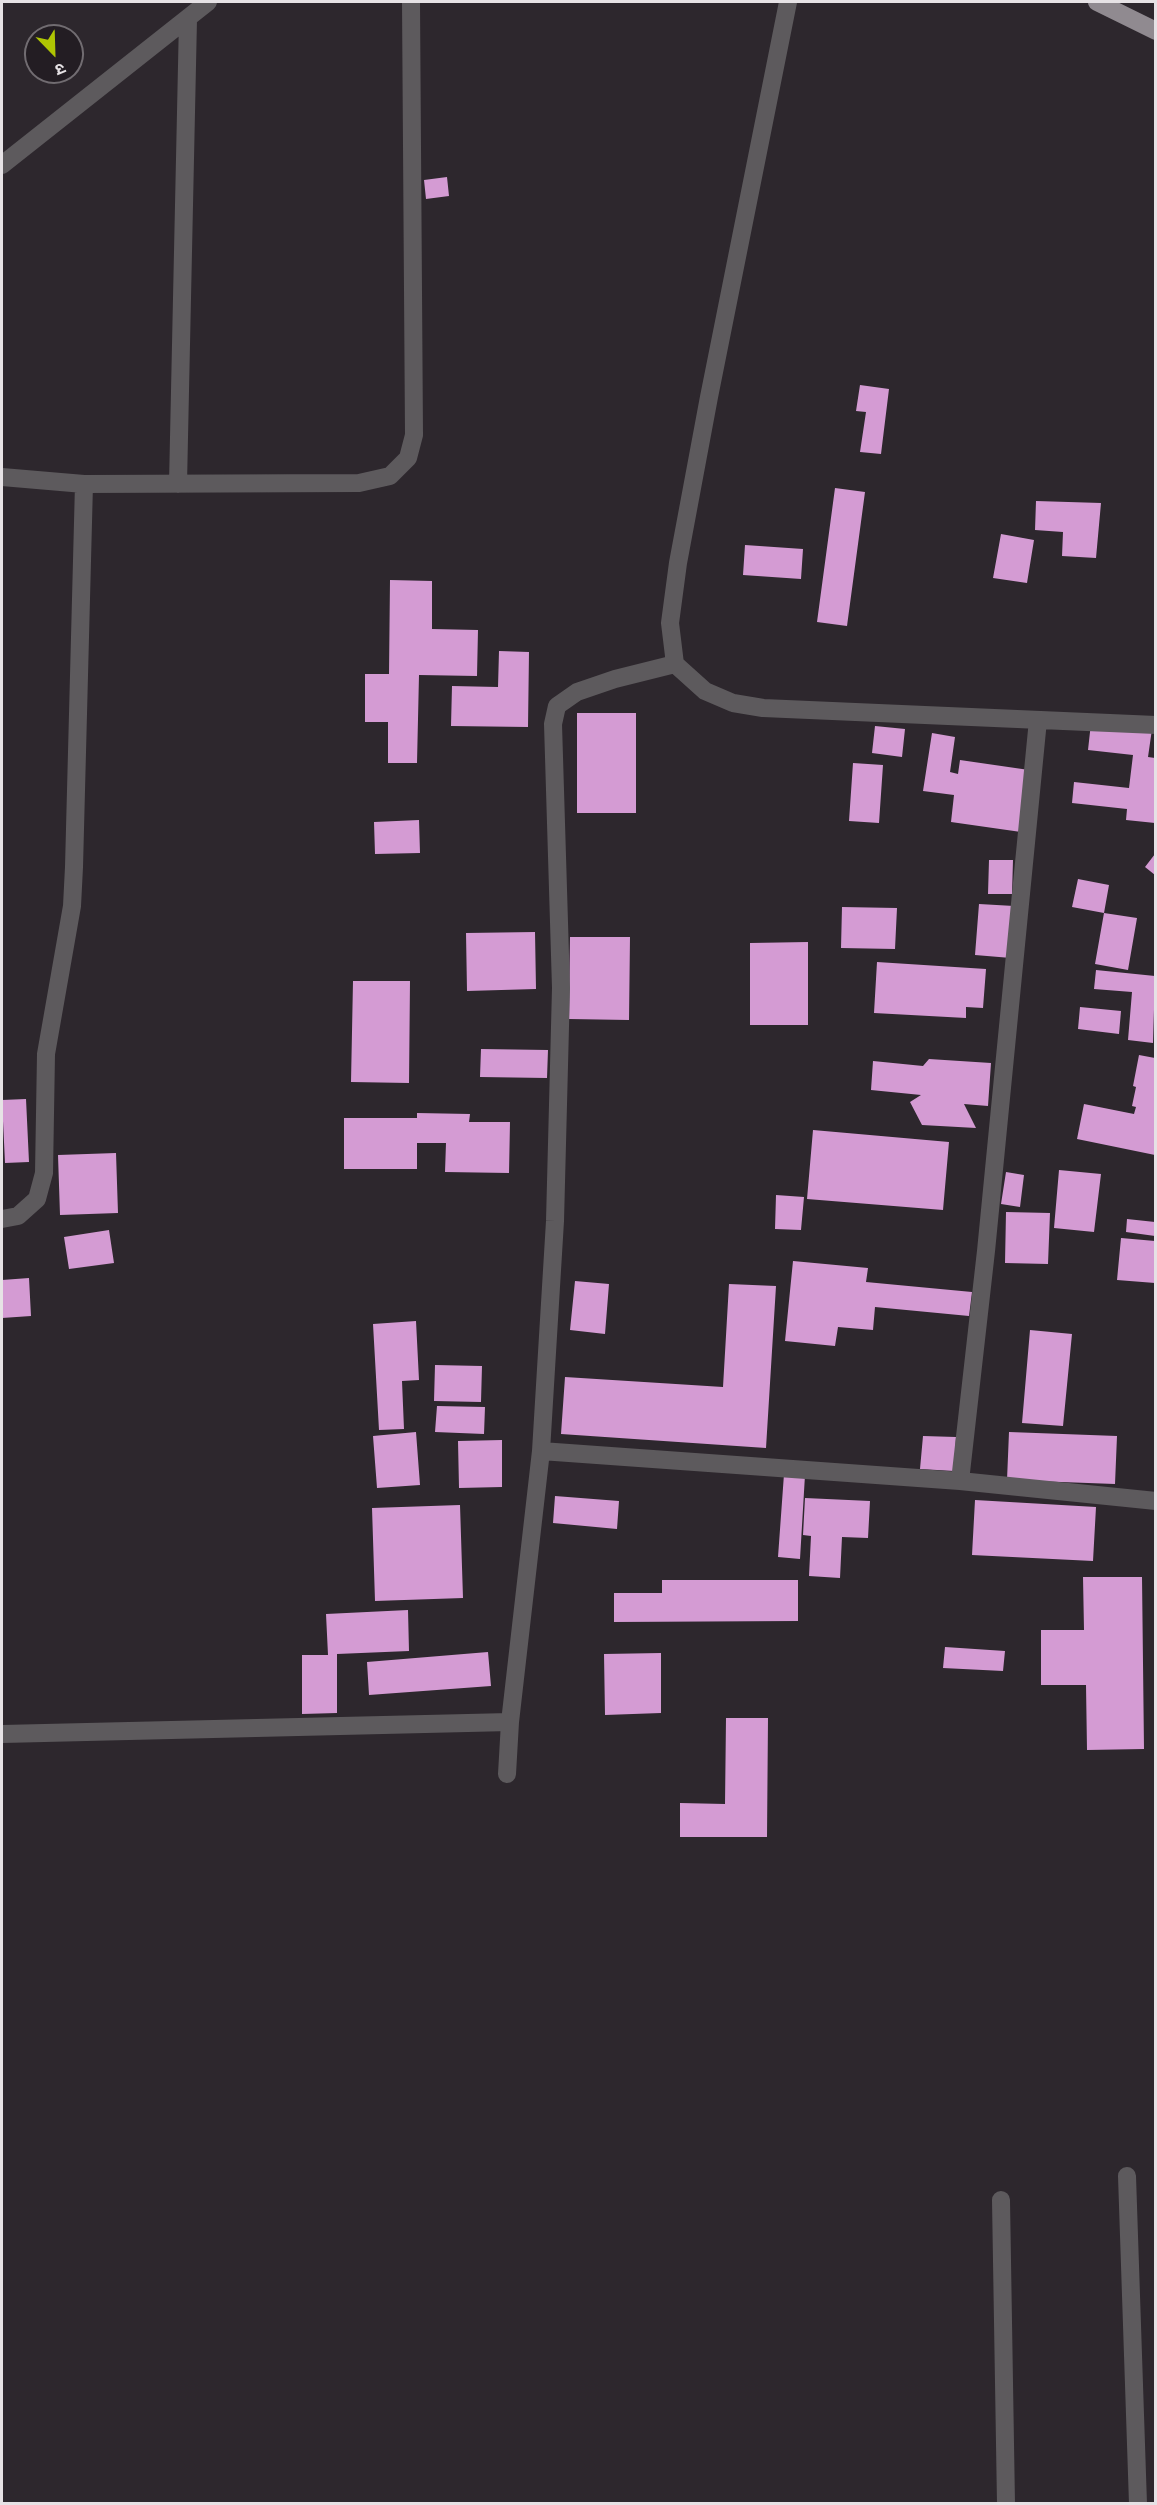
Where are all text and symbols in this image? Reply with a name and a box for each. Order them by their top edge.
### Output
north arrow [24,24,84,84]
text: उ [52,59,68,80]

